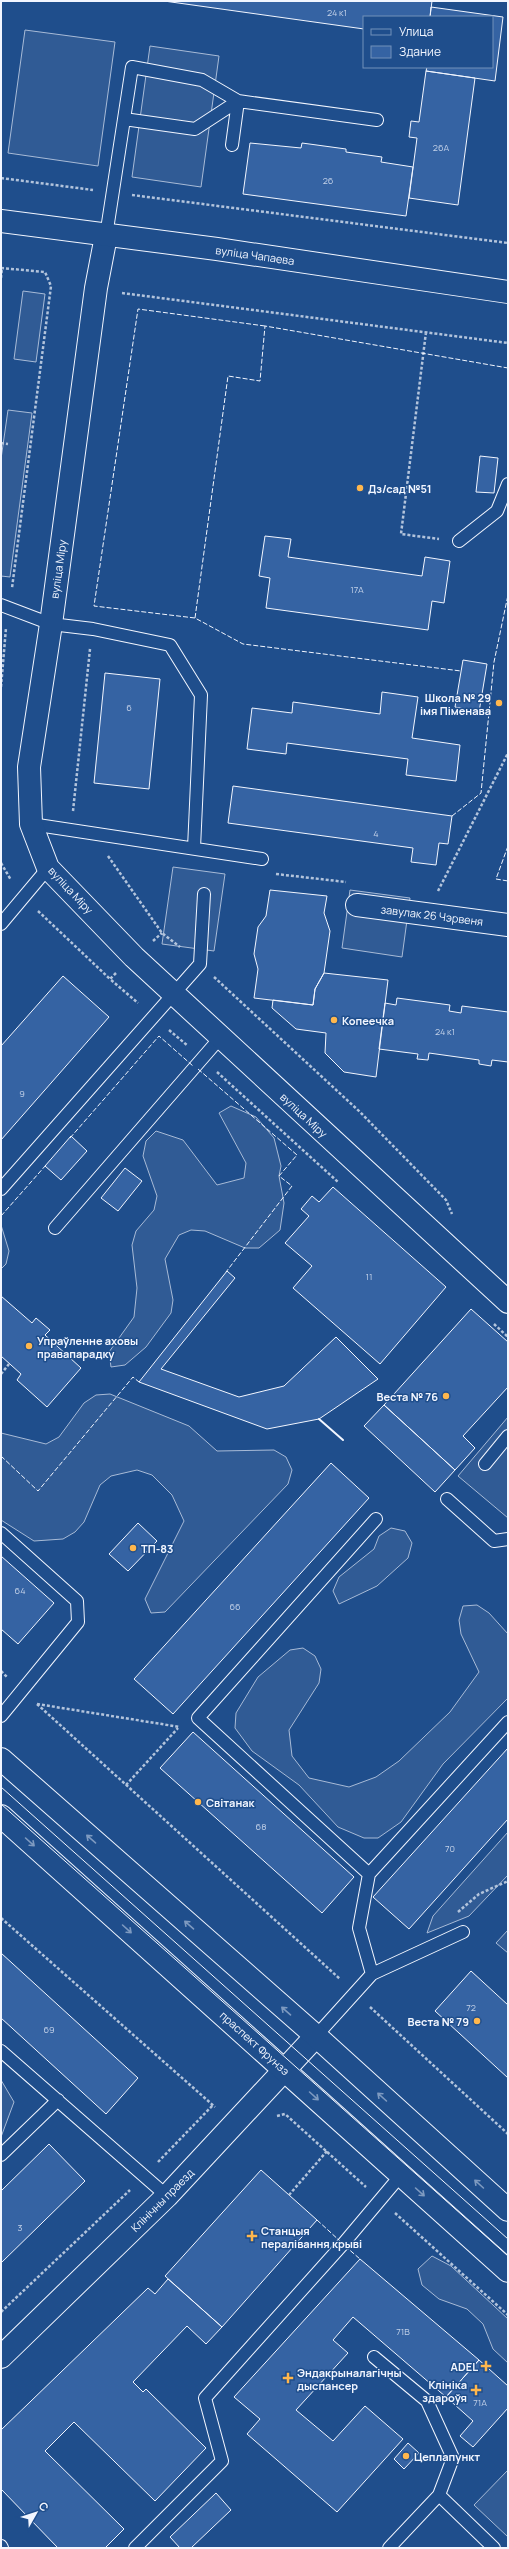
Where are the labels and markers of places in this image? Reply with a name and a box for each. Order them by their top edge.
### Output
place label: Дз/сад №51 [368,481,432,496]
marker: Дз/сад №51 [355,483,365,493]
place label: Школа № 29 імя Піменава [420,690,491,718]
marker: Школа № 29 імя Піменава [494,698,504,708]
place label: Копеечка [342,1013,394,1028]
marker: Копеечка [329,1015,339,1025]
place label: Упраўленне аховы правапарадку [37,1333,138,1361]
marker: Упраўленне аховы правапарадку [24,1341,34,1351]
place label: Веста № 76 [377,1389,438,1404]
marker: Веста № 76 [441,1391,451,1401]
place label: ТП-83 [141,1541,173,1556]
marker: ТП-83 [128,1543,138,1553]
place label: Світанак [206,1795,256,1810]
marker: Світанак [193,1797,203,1807]
place label: Веста № 79 [408,2014,469,2029]
marker: Веста № 79 [472,2016,482,2026]
place label: Станцыя пералівання крыві [261,2223,362,2251]
marker: Станцыя пералівання крыві [246,2230,258,2242]
place label: ADEL [451,2359,478,2374]
marker: ADEL [481,2361,491,2371]
place label: Эндакрыналагічны дыспансер [297,2365,402,2393]
marker: Эндакрыналагічны дыспансер [282,2372,294,2384]
place label: Клініка здароўя [422,2377,467,2405]
marker: Клініка здароўя [470,2384,482,2396]
place label: Цеплапункт [414,2449,480,2464]
marker: Цеплапункт [401,2451,411,2461]

